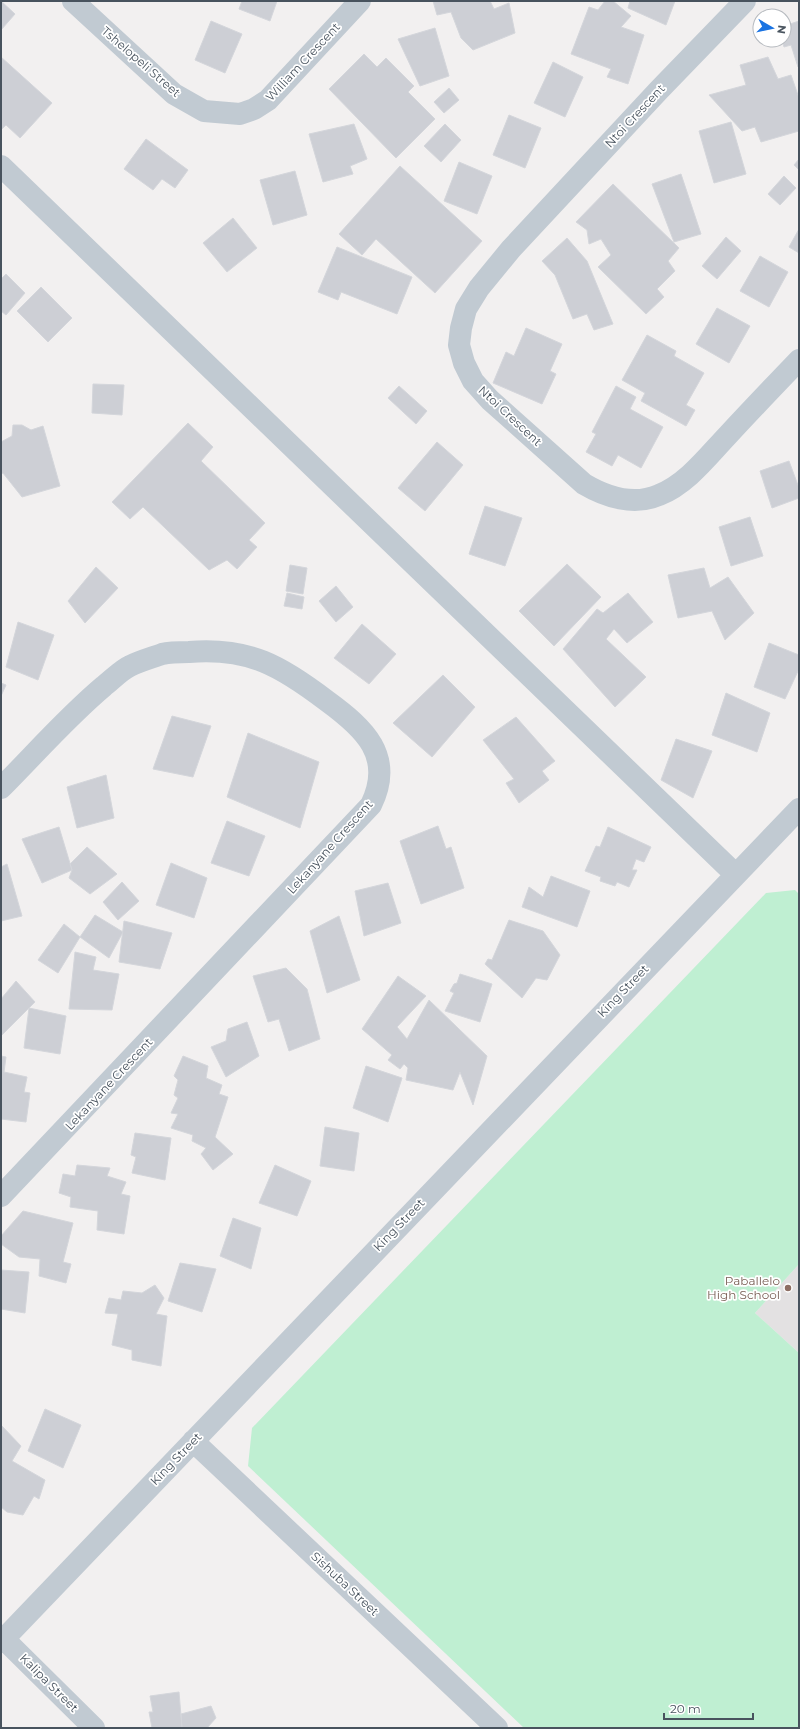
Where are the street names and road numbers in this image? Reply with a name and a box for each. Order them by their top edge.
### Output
street label: William Crescent [262,19,343,104]
street label: Tshelopeli Street [99,23,184,100]
street label: Ntoi Crescent [601,81,668,151]
street label: Ntoi Crescent [475,382,545,449]
street label: Lekanyane Crescent [283,797,376,897]
street label: King Street [594,961,652,1020]
street label: Lekanyane Crescent [62,1034,156,1133]
street label: King Street [370,1195,428,1254]
street label: King Street [147,1429,205,1488]
street label: Sishuba Street [308,1548,382,1619]
street label: Kalipa Street [17,1650,82,1715]

